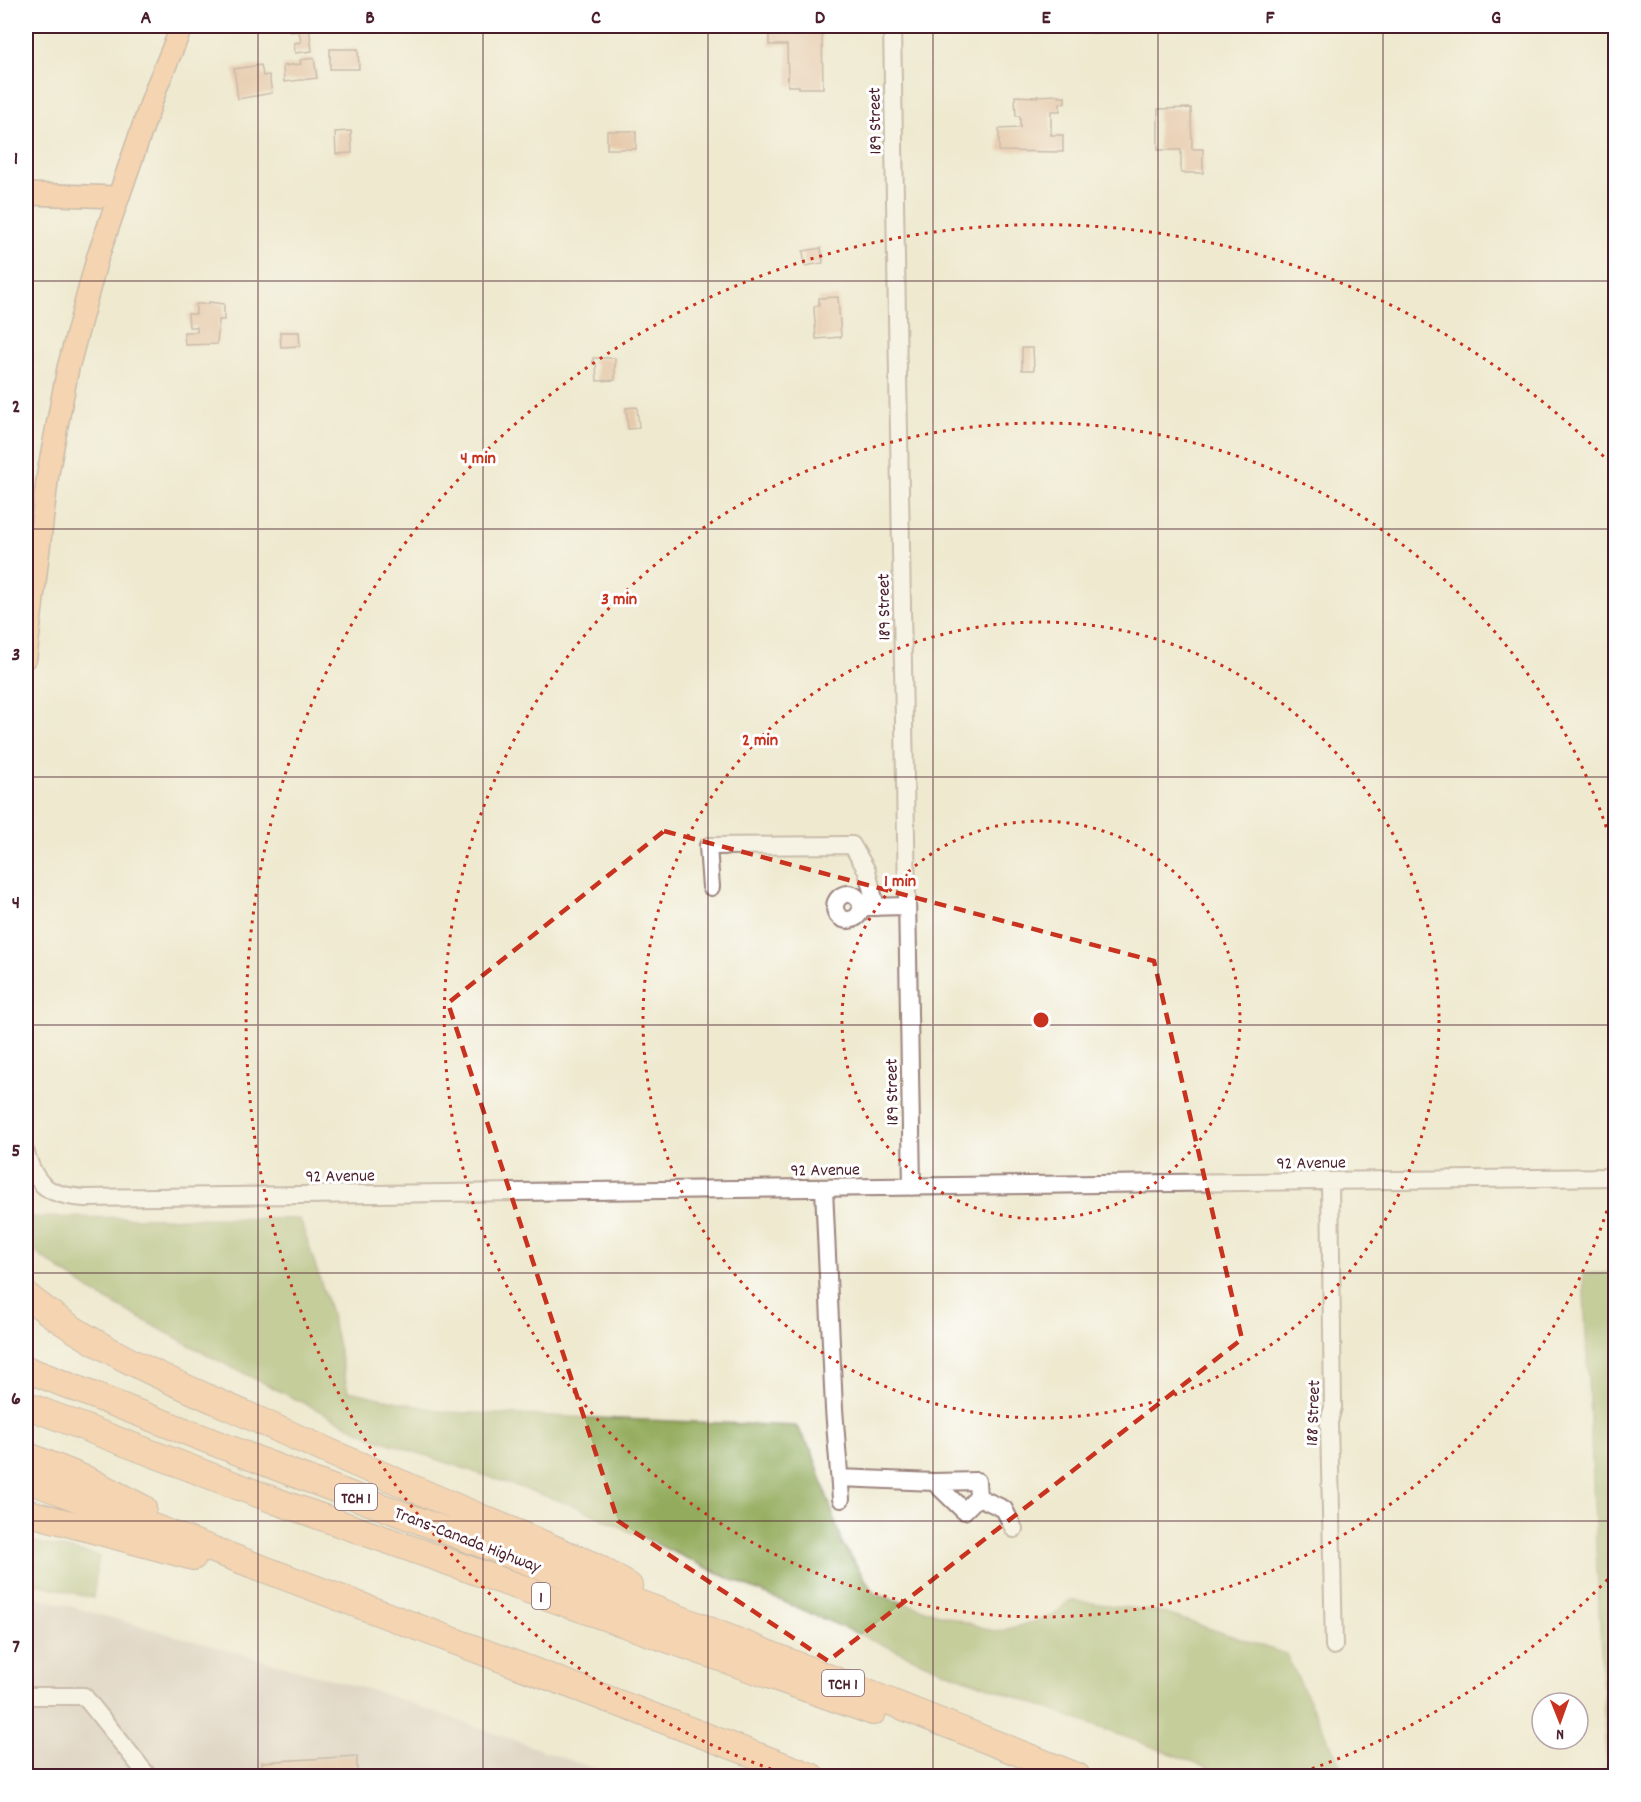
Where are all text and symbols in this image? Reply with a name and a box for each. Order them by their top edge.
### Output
text: A [141,5,152,33]
text: B [365,5,375,33]
text: C [591,5,601,33]
text: D [815,5,826,33]
text: E [1041,5,1051,33]
text: F [1266,5,1276,33]
text: G [1491,5,1501,33]
street label: 189 Street [863,87,890,155]
text: 1 [14,146,18,174]
text: 2 [12,394,20,422]
text: 4 min [460,447,496,472]
street label: 189 Street [872,573,899,641]
text: 3 min [601,588,637,613]
text: 3 [12,642,20,670]
text: 2 min [742,729,778,754]
text: 1 min [884,870,916,895]
text: 4 [12,890,20,918]
centre of rings [1031,1010,1051,1030]
street label: 189 Street [880,1058,907,1126]
text: 5 [11,1138,21,1166]
street label: 92 Avenue [1276,1151,1346,1178]
street label: 92 Avenue [790,1158,860,1185]
street label: 92 Avenue [305,1164,375,1191]
street label: 188 Street [1301,1379,1328,1447]
text: 6 [11,1386,21,1414]
road number: TCH 1 [335,1484,377,1510]
street label: Trans-Canada Highway [390,1502,545,1581]
road number: 1 [532,1583,550,1609]
text: 7 [12,1634,20,1662]
road number: TCH 1 [822,1670,864,1696]
north arrow [1530,1691,1590,1751]
text: N [1556,1722,1564,1745]

